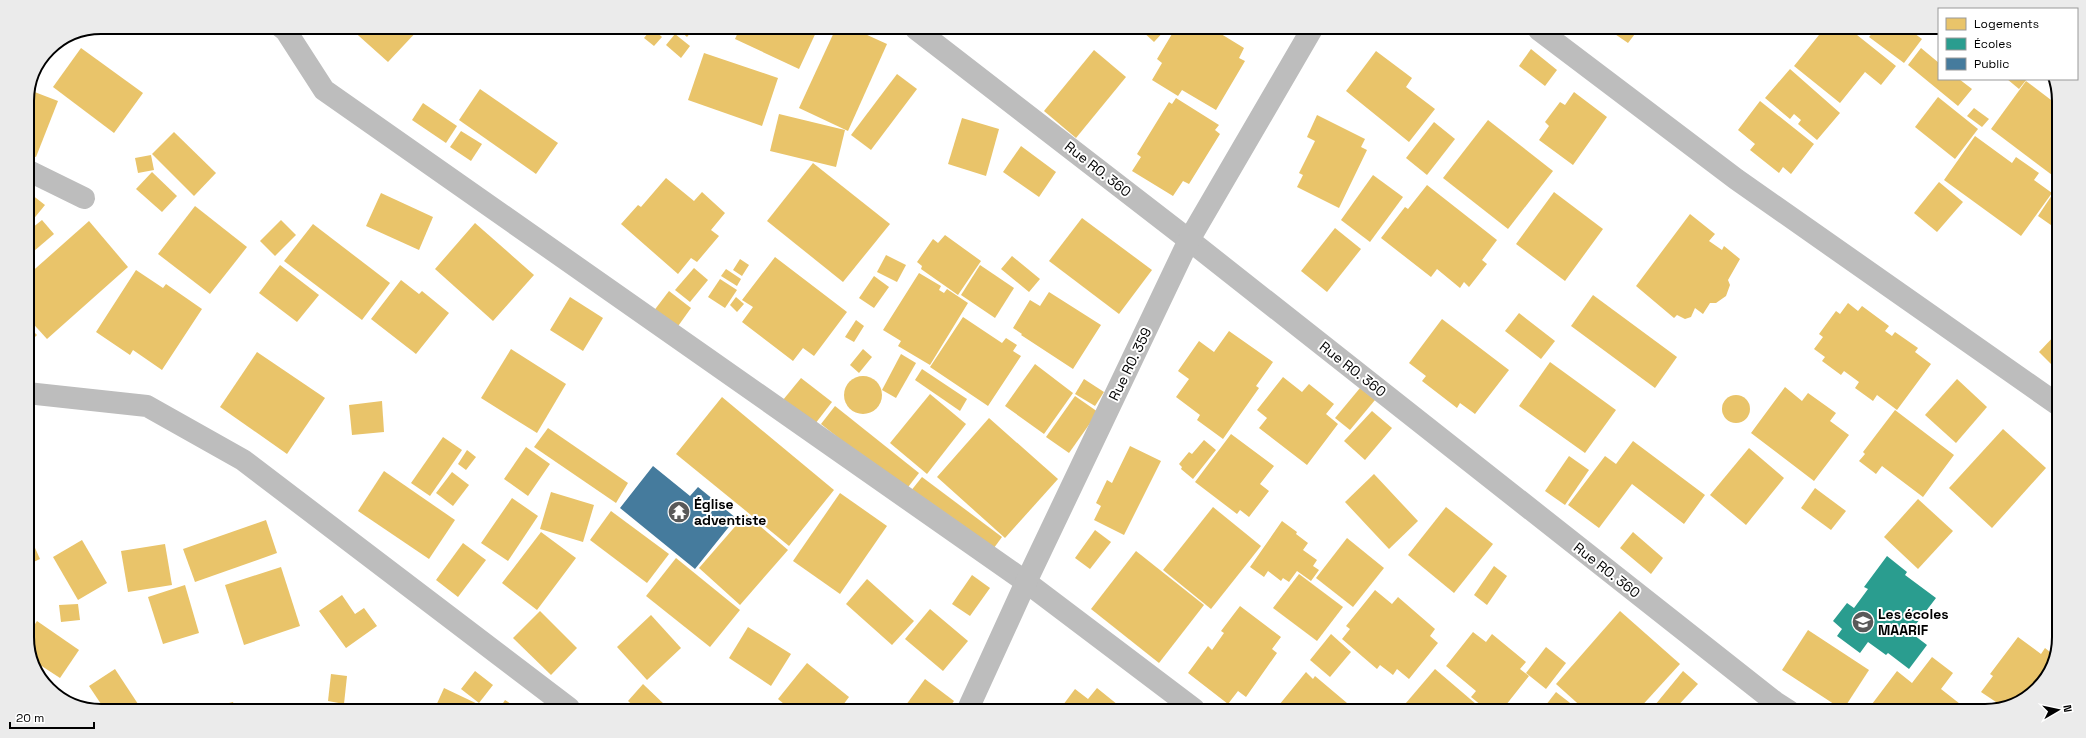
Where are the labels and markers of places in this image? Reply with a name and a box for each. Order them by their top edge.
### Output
place label: Église adventiste [694,495,766,529]
temple icon: Église adventiste [666,499,692,525]
place label: Les écoles MAARIF [1878,605,1949,639]
school or university icon: Les écoles MAARIF [1850,609,1876,635]

